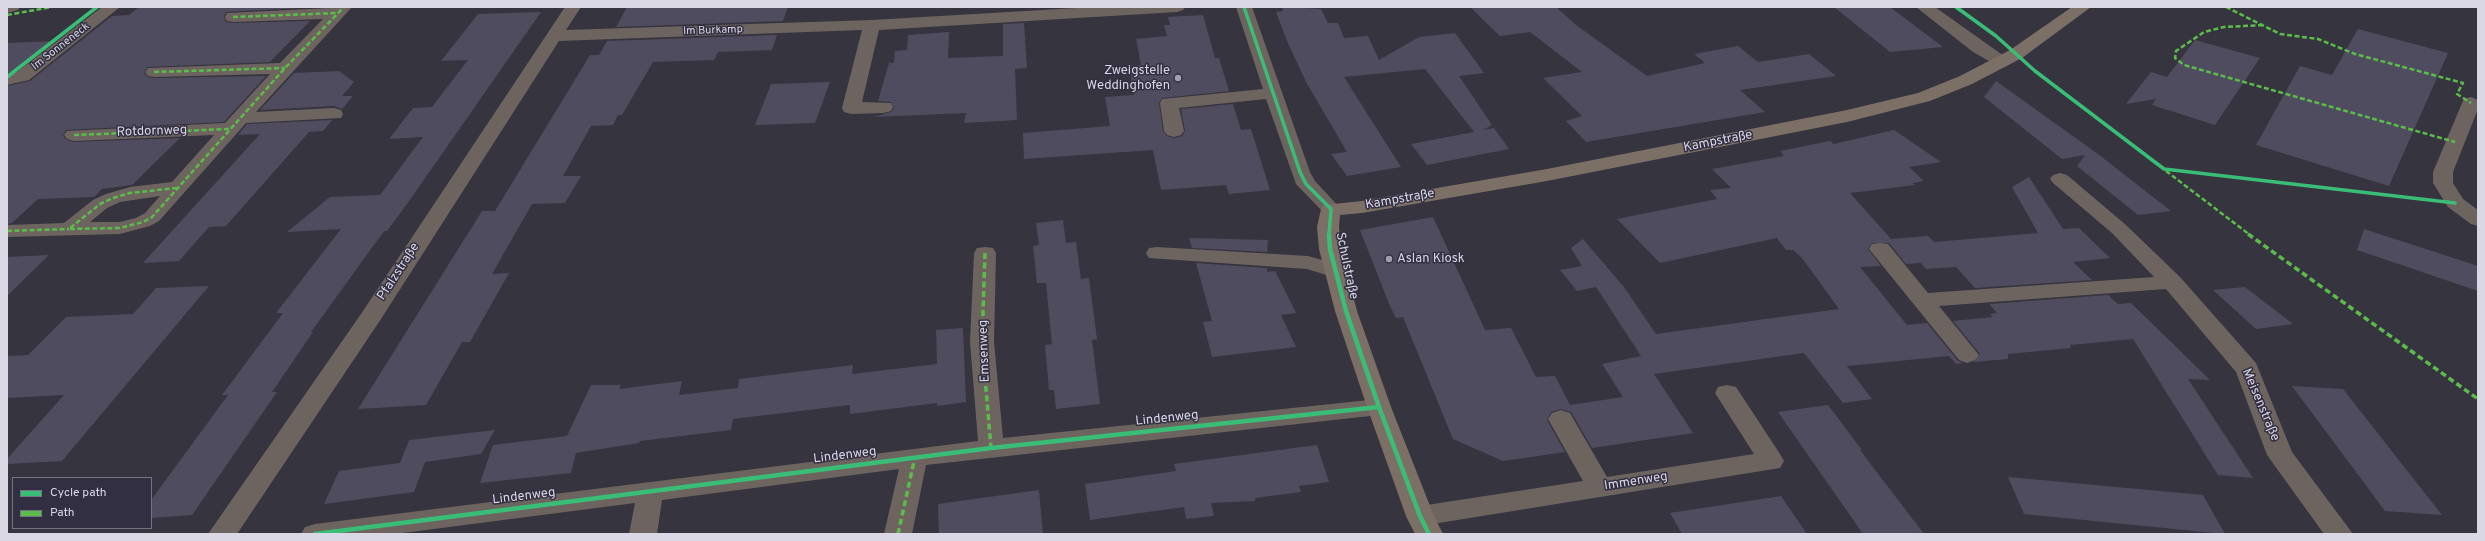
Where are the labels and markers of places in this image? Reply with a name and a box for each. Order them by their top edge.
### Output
place label: Zweigstelle Weddinghofen [1086,63,1170,94]
marker: Zweigstelle Weddinghofen [1173,73,1183,83]
place label: Aslan Kiosk [1397,251,1465,267]
marker: Aslan Kiosk [1384,254,1394,264]

